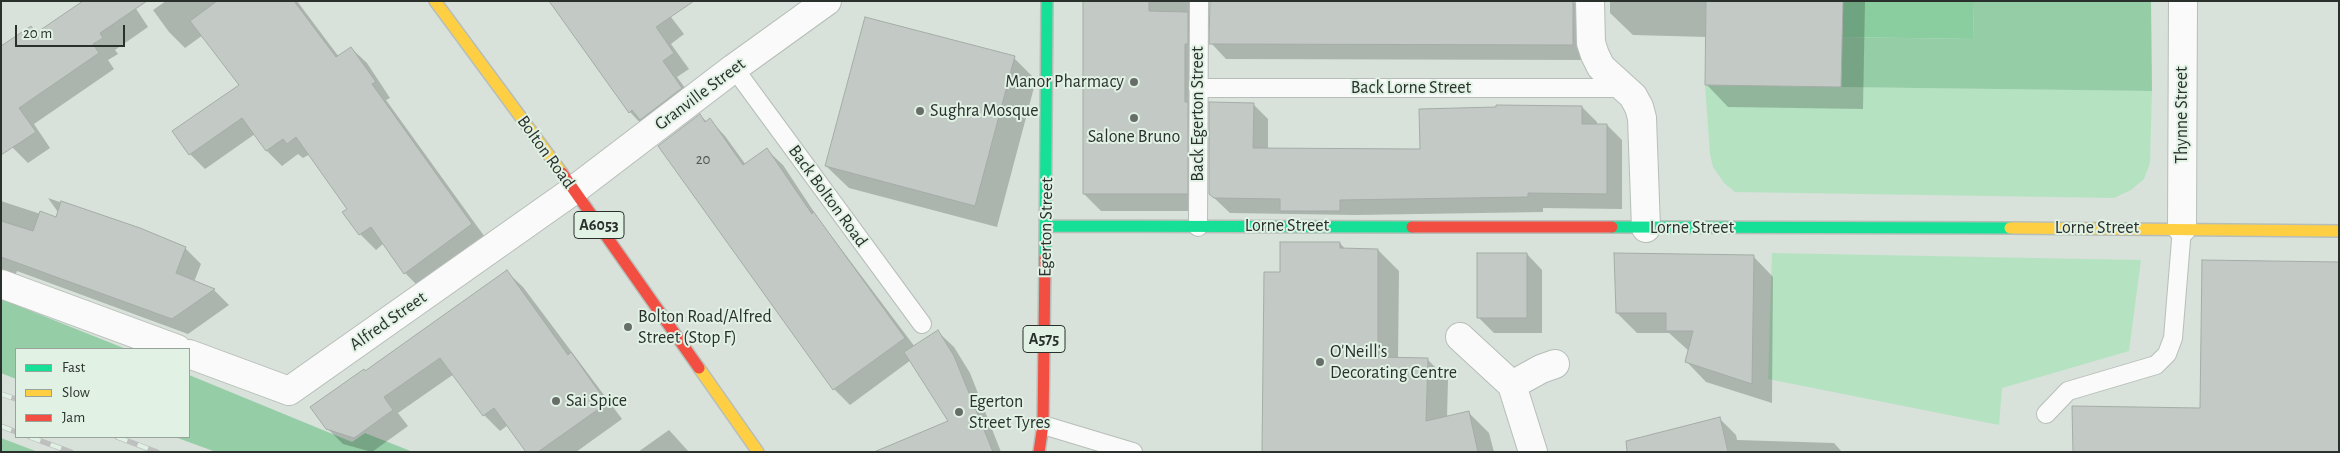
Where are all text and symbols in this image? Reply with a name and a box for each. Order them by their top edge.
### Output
scale bar [18,15,128,47]
text: 20 m [23,26,52,41]
street label: Back Egerton Street [1187,46,1209,182]
street label: Granville Street [651,53,749,135]
street label: Thynne Street [2171,66,2193,164]
place label: Manor Pharmacy [1005,71,1124,93]
marker: Manor Pharmacy [1128,76,1140,88]
street label: Back Lorne Street [1351,77,1471,99]
place label: Sughra Mosque [930,100,1039,122]
marker: Sughra Mosque [914,105,926,117]
street label: Bolton Road [512,111,580,193]
marker: Salone Bruno [1128,112,1140,124]
place label: Salone Bruno [1088,126,1180,148]
street label: Back Bolton Road [784,141,872,251]
house number: 20 [696,150,710,168]
street label: Egerton Street [1034,177,1058,277]
road number: A6053 [574,212,624,238]
street label: Lorne Street [1245,215,1329,237]
street label: Lorne Street [1650,217,1734,239]
street label: Lorne Street [2055,217,2139,239]
street label: Alfred Street [345,287,431,355]
place label: Bolton Road/Alfred Street (Stop F) [638,306,772,348]
marker: Bolton Road/Alfred Street (Stop F) [622,321,634,333]
road number: A575 [1023,326,1065,352]
place label: O'Neill's Decorating Centre [1330,341,1457,384]
legend [15,348,190,438]
marker: O'Neill's Decorating Centre [1314,356,1326,368]
text: Fast [62,360,85,375]
text: Slow [62,385,90,400]
place label: Sai Spice [566,390,627,412]
place label: Egerton Street Tyres [969,391,1050,434]
marker: Sai Spice [550,395,562,407]
marker: Egerton Street Tyres [953,406,965,418]
text: Jam [62,410,85,425]

